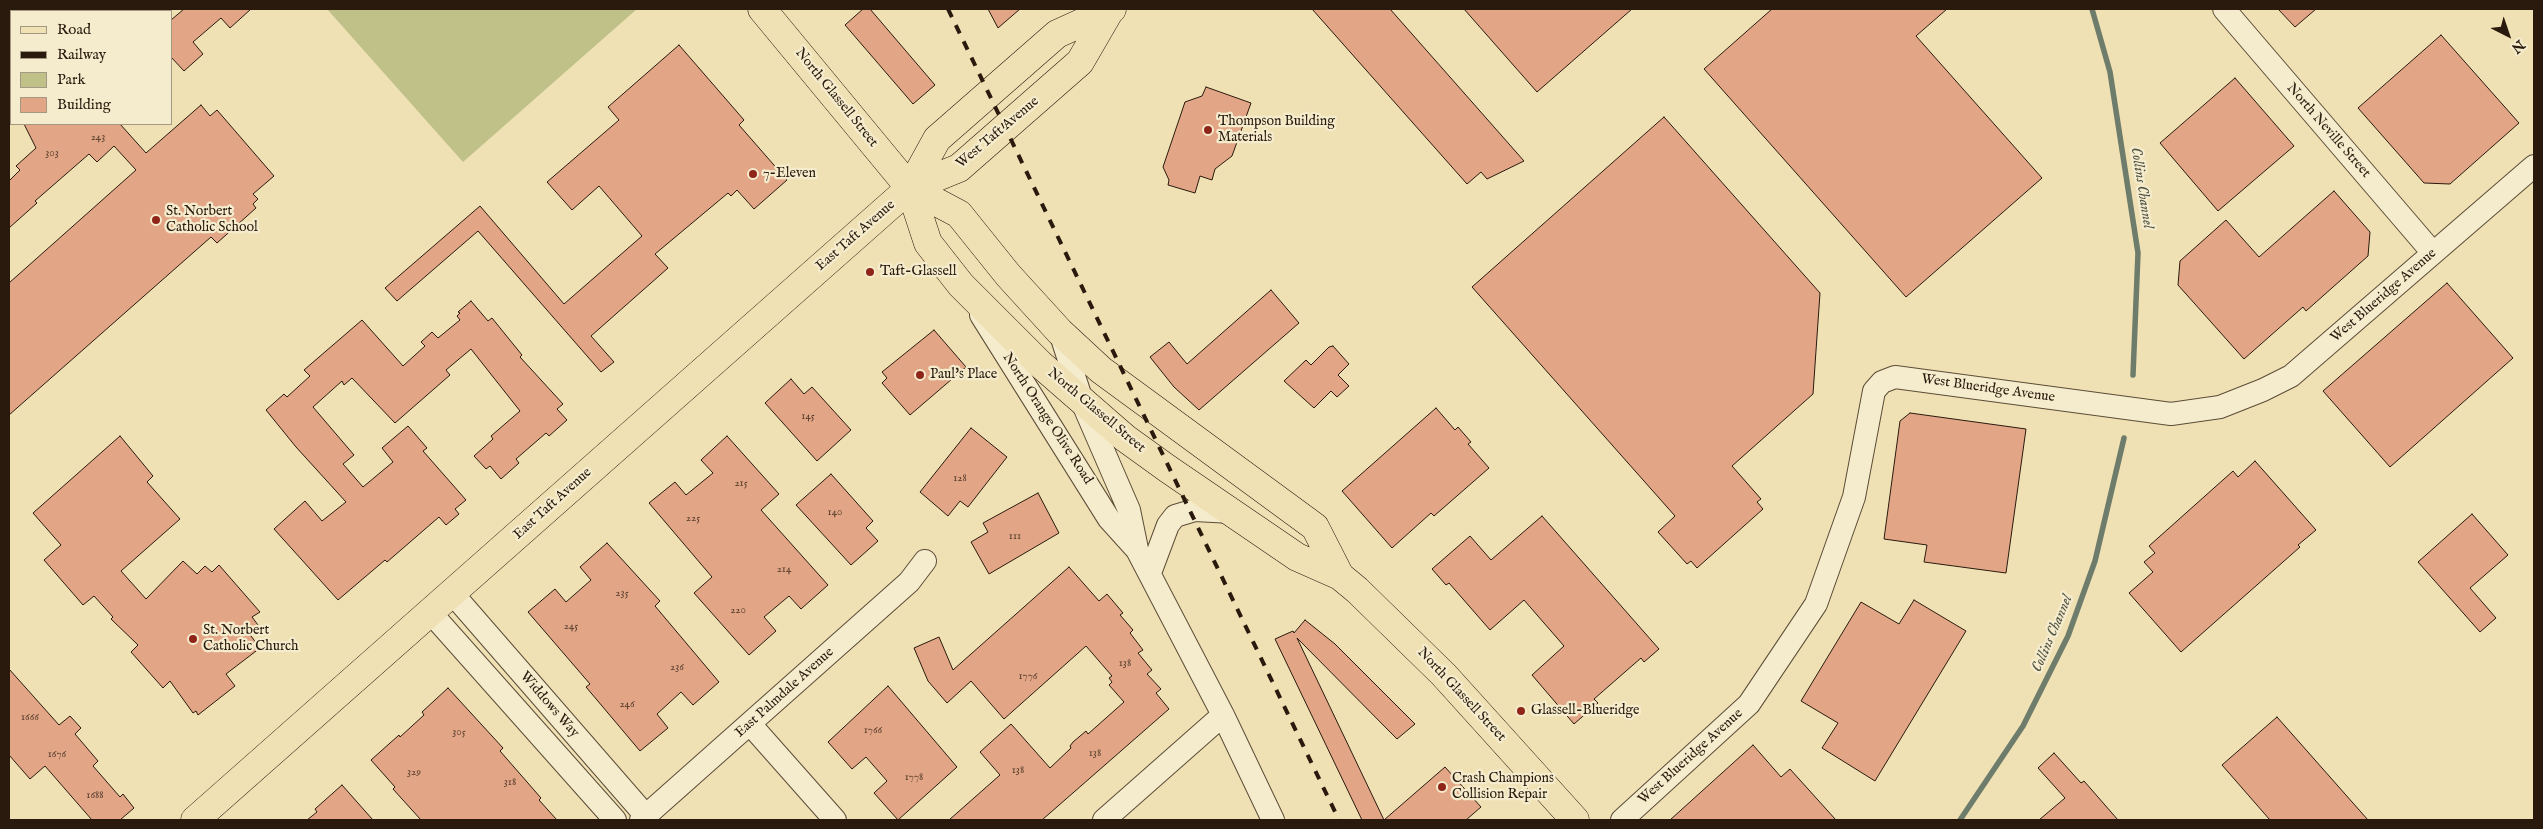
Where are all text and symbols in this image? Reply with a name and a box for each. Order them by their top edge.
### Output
legend [10,10,172,125]
north arrow [2483,10,2533,60]
text: Road [57,20,91,39]
text: N [2507,36,2528,57]
text: Railway [57,45,106,64]
street label: North Glassell Street [791,45,881,151]
text: Park [57,70,86,89]
street label: North Neville Street [2282,80,2374,182]
street label: West Taft Avenue [953,94,1043,172]
text: Building [57,95,111,114]
place label: Thompson Building Materials [1218,114,1335,146]
marker: Thompson Building Materials [1202,124,1214,136]
house number: 243 [91,131,105,145]
water label: Collins Channel [2126,146,2156,230]
house number: 303 [45,147,59,161]
place label: 7-Eleven [763,166,816,182]
marker: 7-Eleven [747,168,759,180]
street label: East Taft Avenue [813,197,899,275]
place label: St. Norbert Catholic School [166,204,258,236]
marker: St. Norbert Catholic School [150,214,162,226]
street label: West Blueridge Avenue [2328,245,2440,347]
place label: Taft-Glassell [880,264,957,280]
marker: Taft-Glassell [864,266,876,278]
street label: North Orange Olive Road [998,350,1096,488]
street label: North Glassell Street [1044,365,1148,457]
place label: Paul's Place [930,367,997,383]
marker: Paul's Place [914,369,926,381]
street label: West Blueridge Avenue [1920,371,2056,407]
house number: 145 [801,410,815,424]
street label: East Taft Avenue [510,464,596,544]
house number: 128 [953,472,967,486]
house number: 215 [734,477,748,491]
house number: 140 [828,506,842,520]
house number: 225 [686,512,700,526]
house number: 111 [1009,530,1021,544]
house number: 214 [777,563,791,577]
house number: 235 [615,587,629,601]
water label: Collins Channel [2029,593,2077,675]
house number: 220 [730,604,746,618]
house number: 245 [564,620,578,634]
place label: St. Norbert Catholic Church [203,623,299,656]
marker: St. Norbert Catholic Church [187,633,199,645]
street label: East Palmdale Avenue [732,644,838,742]
street label: North Glassell Street [1413,644,1509,746]
house number: 138 [1119,657,1131,671]
house number: 236 [670,661,684,675]
street label: Widdows Way [516,669,582,741]
house number: 1776 [1018,670,1038,684]
house number: 246 [619,698,635,712]
place label: Glassell-Blueridge [1531,703,1639,719]
marker: Glassell-Blueridge [1515,705,1527,717]
street label: West Blueridge Avenue [1635,706,1747,808]
house number: 1666 [21,711,39,725]
house number: 1766 [864,724,882,738]
house number: 305 [452,726,466,740]
house number: 138 [1089,747,1101,761]
house number: 1676 [48,748,66,762]
house number: 138 [1012,764,1024,778]
house number: 329 [407,766,421,780]
house number: 1778 [905,771,923,785]
place label: Crash Champions Collision Repair [1452,771,1554,804]
house number: 318 [504,776,516,790]
marker: Crash Champions Collision Repair [1436,781,1448,793]
house number: 1688 [86,789,104,803]

